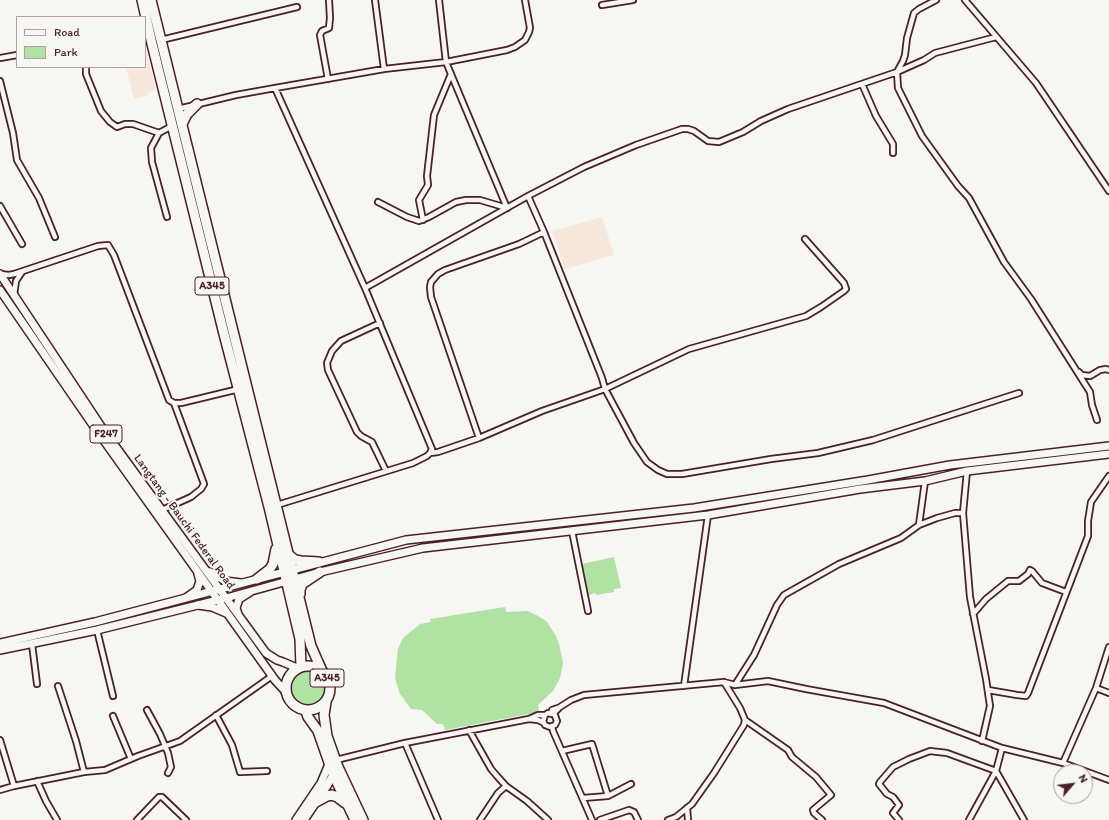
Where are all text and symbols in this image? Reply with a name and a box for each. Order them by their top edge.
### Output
legend [16,16,146,68]
text: Road [54,25,80,39]
text: Park [54,45,78,59]
road number: A345 [195,277,229,295]
road number: F247 [90,425,122,443]
street label: Langtang - Bauchi Federal Road [130,452,238,592]
road number: A345 [310,669,344,687]
north arrow [1053,764,1093,804]
text: N [1076,772,1091,785]

